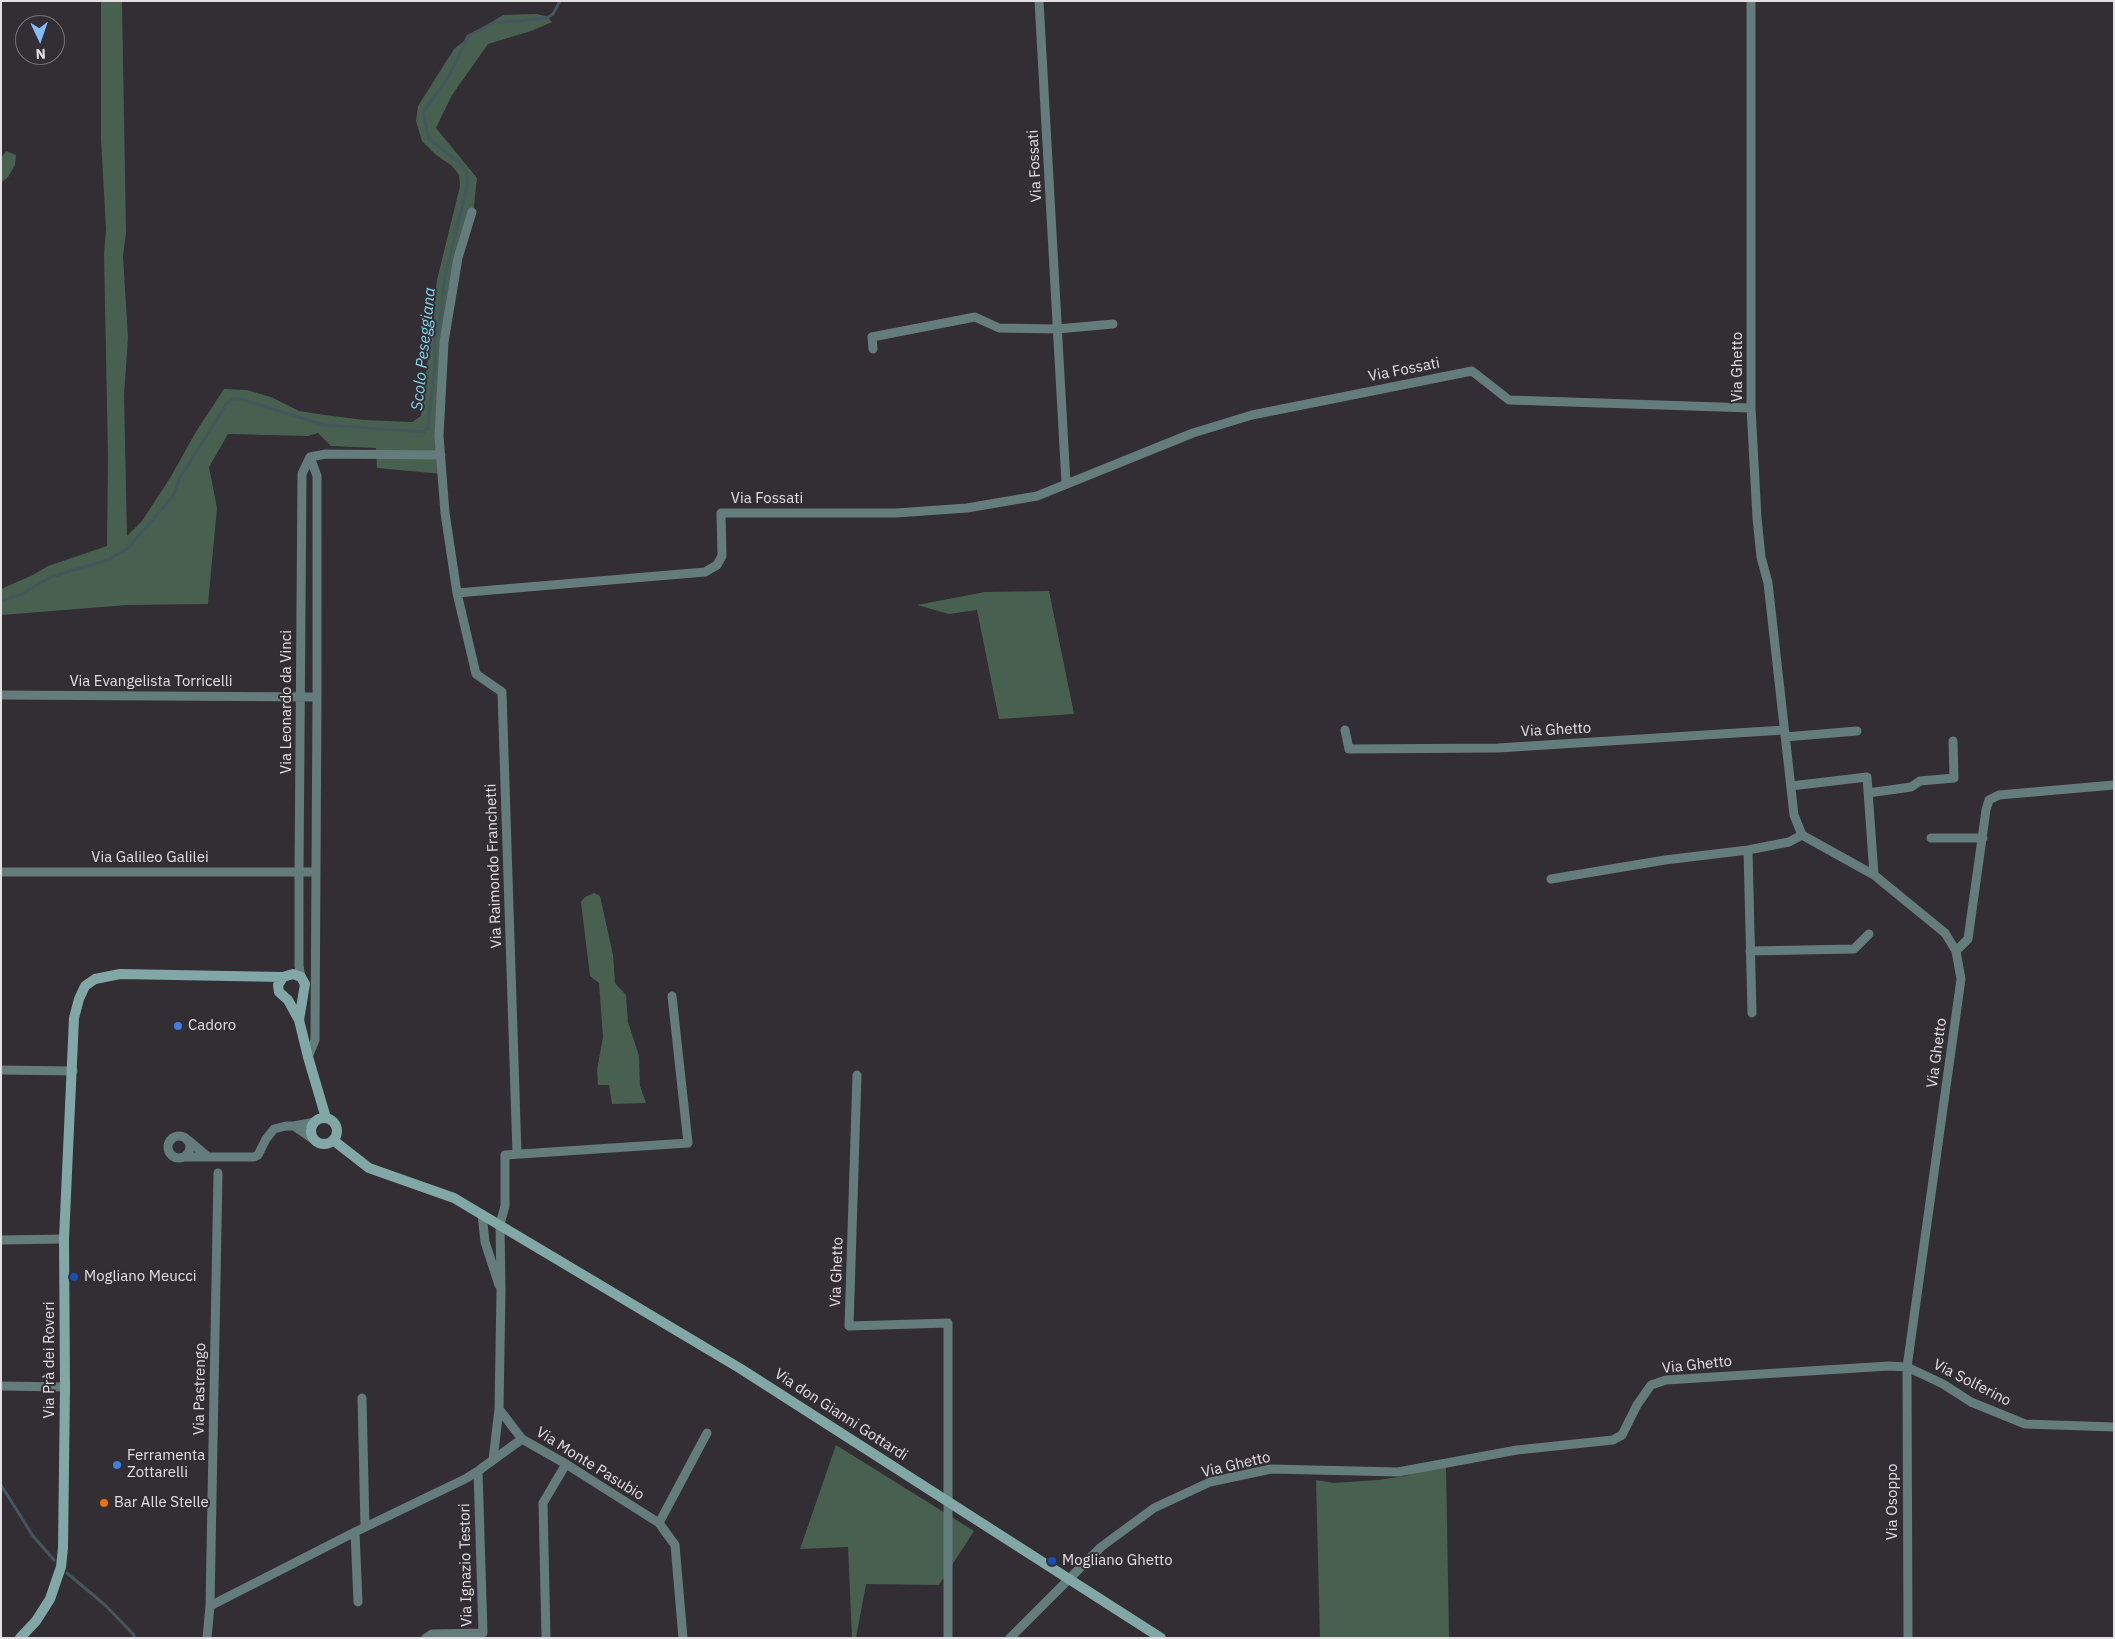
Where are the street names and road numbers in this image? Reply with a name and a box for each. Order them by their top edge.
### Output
street label: Via Fossati [1024,129,1046,203]
street label: Via Ghetto [1729,332,1747,402]
street label: Via Fossati [1367,354,1441,386]
street label: Via Fossati [731,490,803,508]
street label: Via Leonardo da Vinci [278,630,296,774]
street label: Via Evangelista Torricelli [69,673,233,691]
street label: Via Ghetto [1520,719,1592,741]
street label: Via Raimondo Franchetti [482,783,506,949]
street label: Via Galileo Galilei [91,849,209,867]
street label: Via Ghetto [1923,1017,1951,1089]
street label: Via Ghetto [827,1237,847,1307]
street label: Via Prà dei Roveri [41,1302,59,1418]
street label: Via Pastrengo [190,1343,210,1435]
street label: Via Ghetto [1661,1352,1733,1378]
street label: Via Solferino [1930,1356,2014,1410]
street label: Via don Gianni Gottardi [771,1365,911,1465]
street label: Via Monte Pasubio [533,1423,647,1505]
street label: Via Ghetto [1200,1448,1272,1482]
street label: Via Osoppo [1884,1464,1902,1540]
street label: Via Ignazio Testori [456,1503,476,1627]

